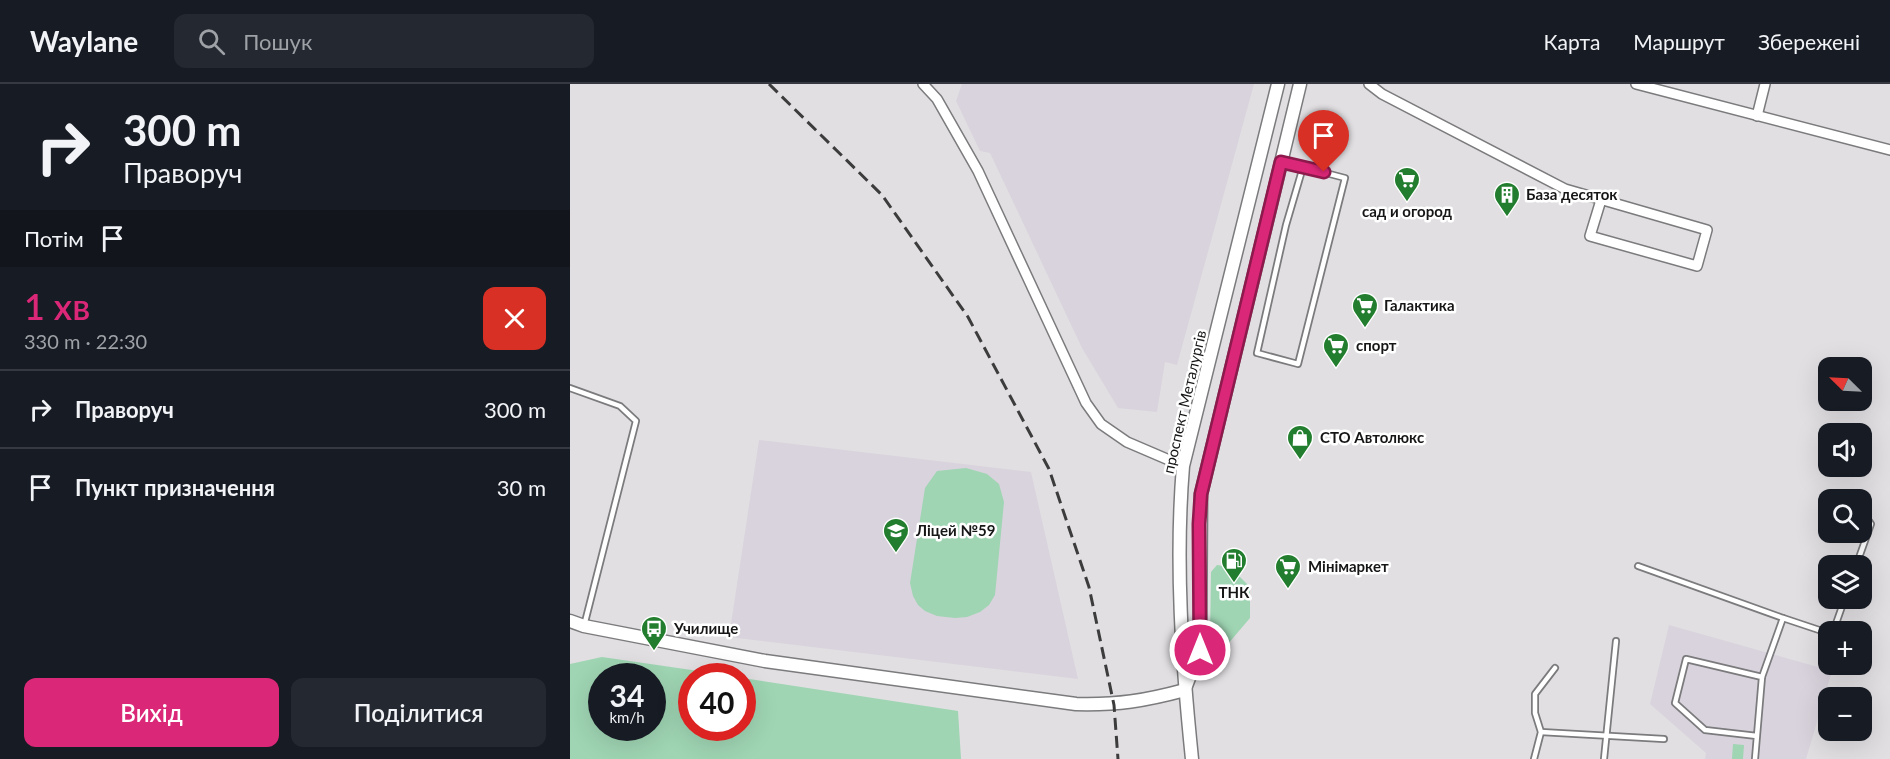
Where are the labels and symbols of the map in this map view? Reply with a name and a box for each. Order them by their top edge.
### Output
pin [1298,110,1349,172]
supermarket icon: сад и огород [1392,165,1422,203]
building icon: База десяток [1492,180,1522,218]
place label: База десяток [1526,185,1618,203]
place label: сад и огород [1362,202,1453,220]
supermarket icon: Галактика [1350,291,1380,329]
place label: Галактика [1384,296,1455,314]
street label: проспект Металургів [1159,328,1209,475]
supermarket icon: спорт [1321,331,1351,369]
place label: спорт [1356,336,1397,354]
north arrow [1818,357,1872,411]
shop icon: СТО Автолюкс [1285,423,1315,461]
place label: СТО Автолюкс [1320,428,1424,446]
school or university icon: Ліцей №59 [881,516,911,554]
place label: Ліцей №59 [915,521,995,539]
fuel station icon: ТНК [1219,546,1249,584]
supermarket icon: Мінімаркет [1273,552,1303,590]
place label: Мінімаркет [1308,557,1389,575]
place label: ТНК [1219,583,1250,601]
bus stop icon: Училище [639,614,669,652]
position arrow [1168,618,1232,682]
place label: Училище [673,619,738,637]
speed limit sign: 40 [678,663,756,741]

